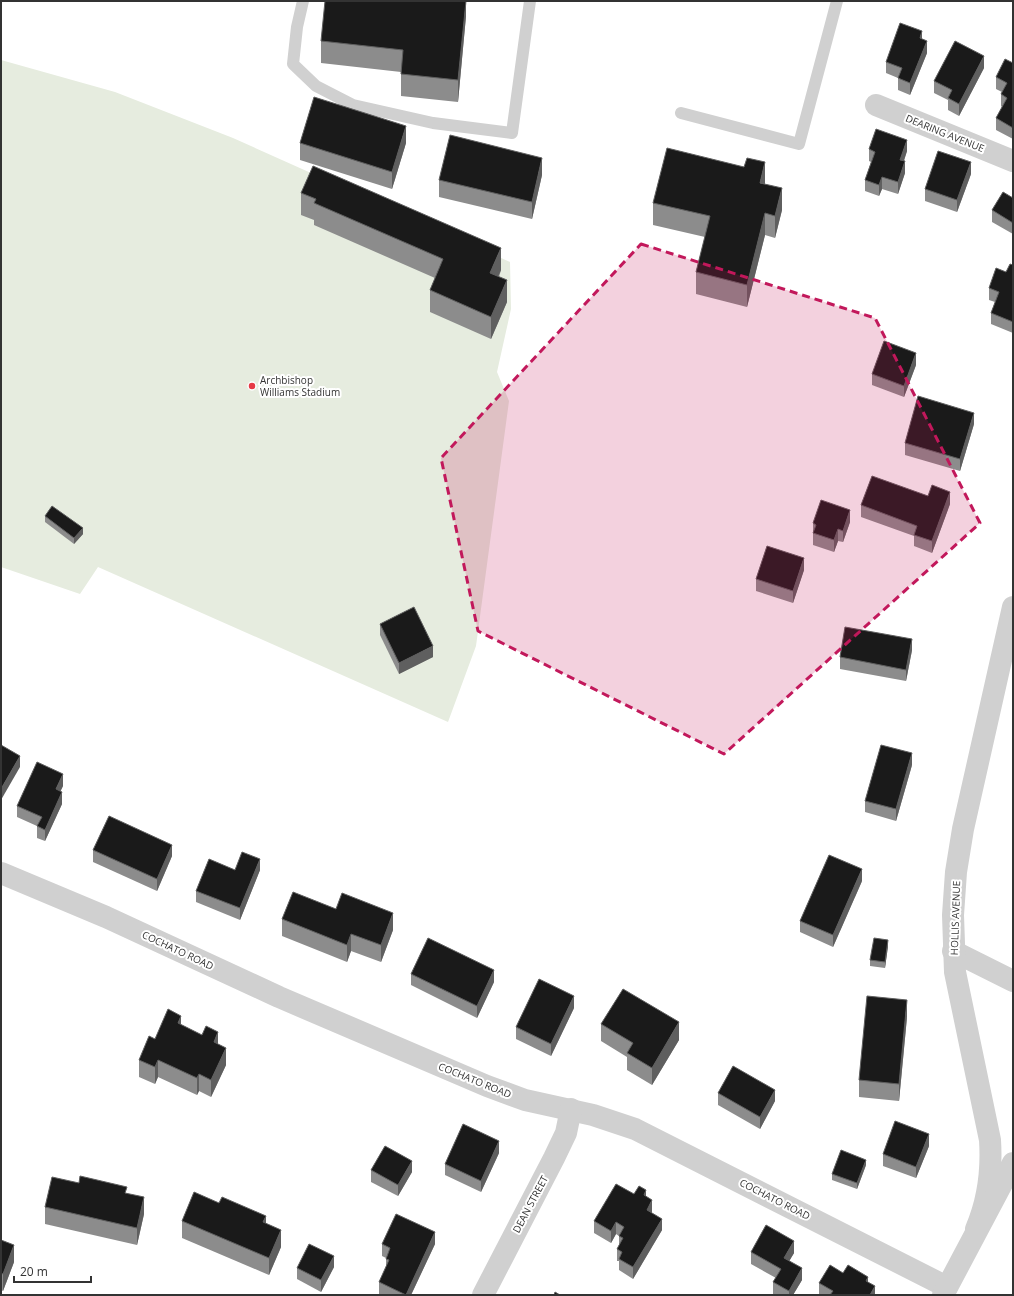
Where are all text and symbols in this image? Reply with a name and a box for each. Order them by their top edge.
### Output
street label: DEARING AVENUE [904,111,986,155]
place label: Archbishop Williams Stadium [260,373,340,399]
marker: Archbishop Williams Stadium [247,381,257,391]
street label: HOLLIS AVENUE [947,880,963,956]
street label: COCHATO ROAD [140,927,216,973]
street label: COCHATO ROAD [436,1059,514,1101]
street label: DEAN STREET [509,1172,551,1235]
street label: COCHATO ROAD [737,1175,813,1223]
scale bar [14,1258,91,1284]
text: 20 m [20,1263,48,1280]

